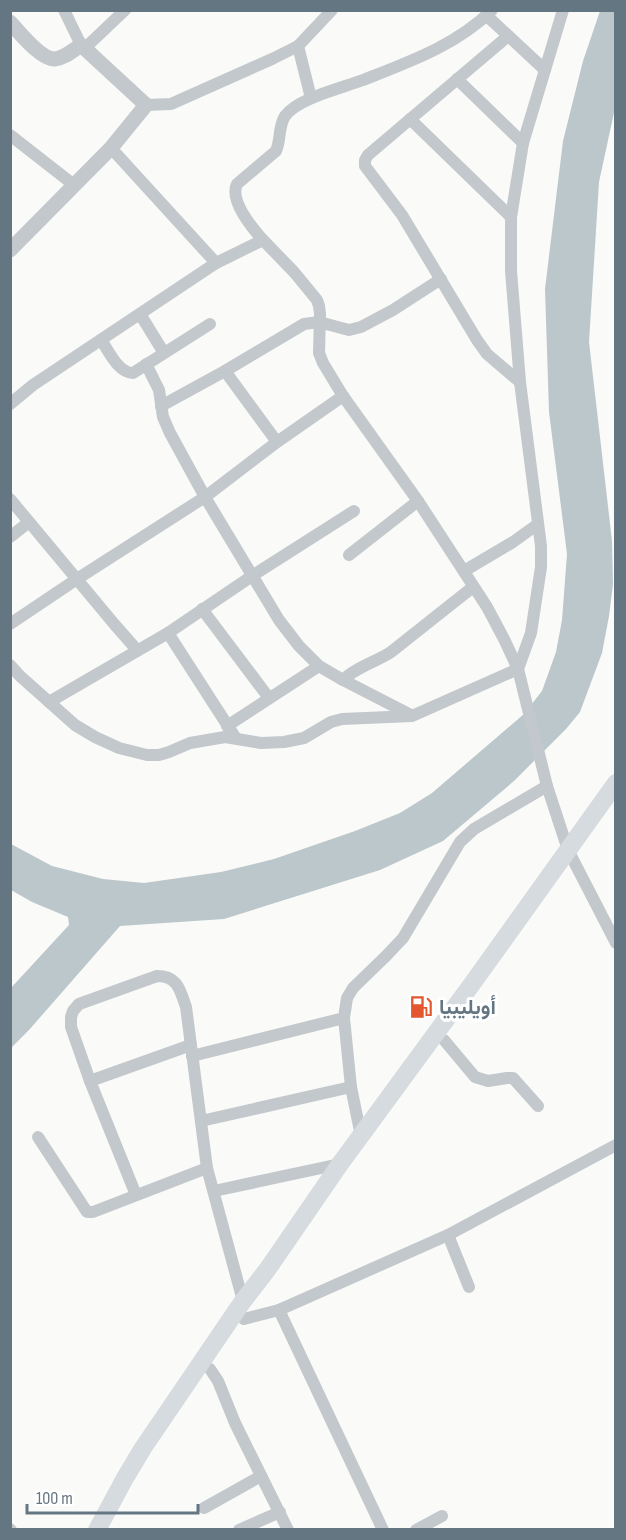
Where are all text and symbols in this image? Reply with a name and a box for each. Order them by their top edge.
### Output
fuel station icon: أويليبيا [408,994,434,1020]
place label: أويليبيا [439,994,496,1020]
scale bar [27,1477,198,1515]
text: 100 m [36,1488,73,1509]

